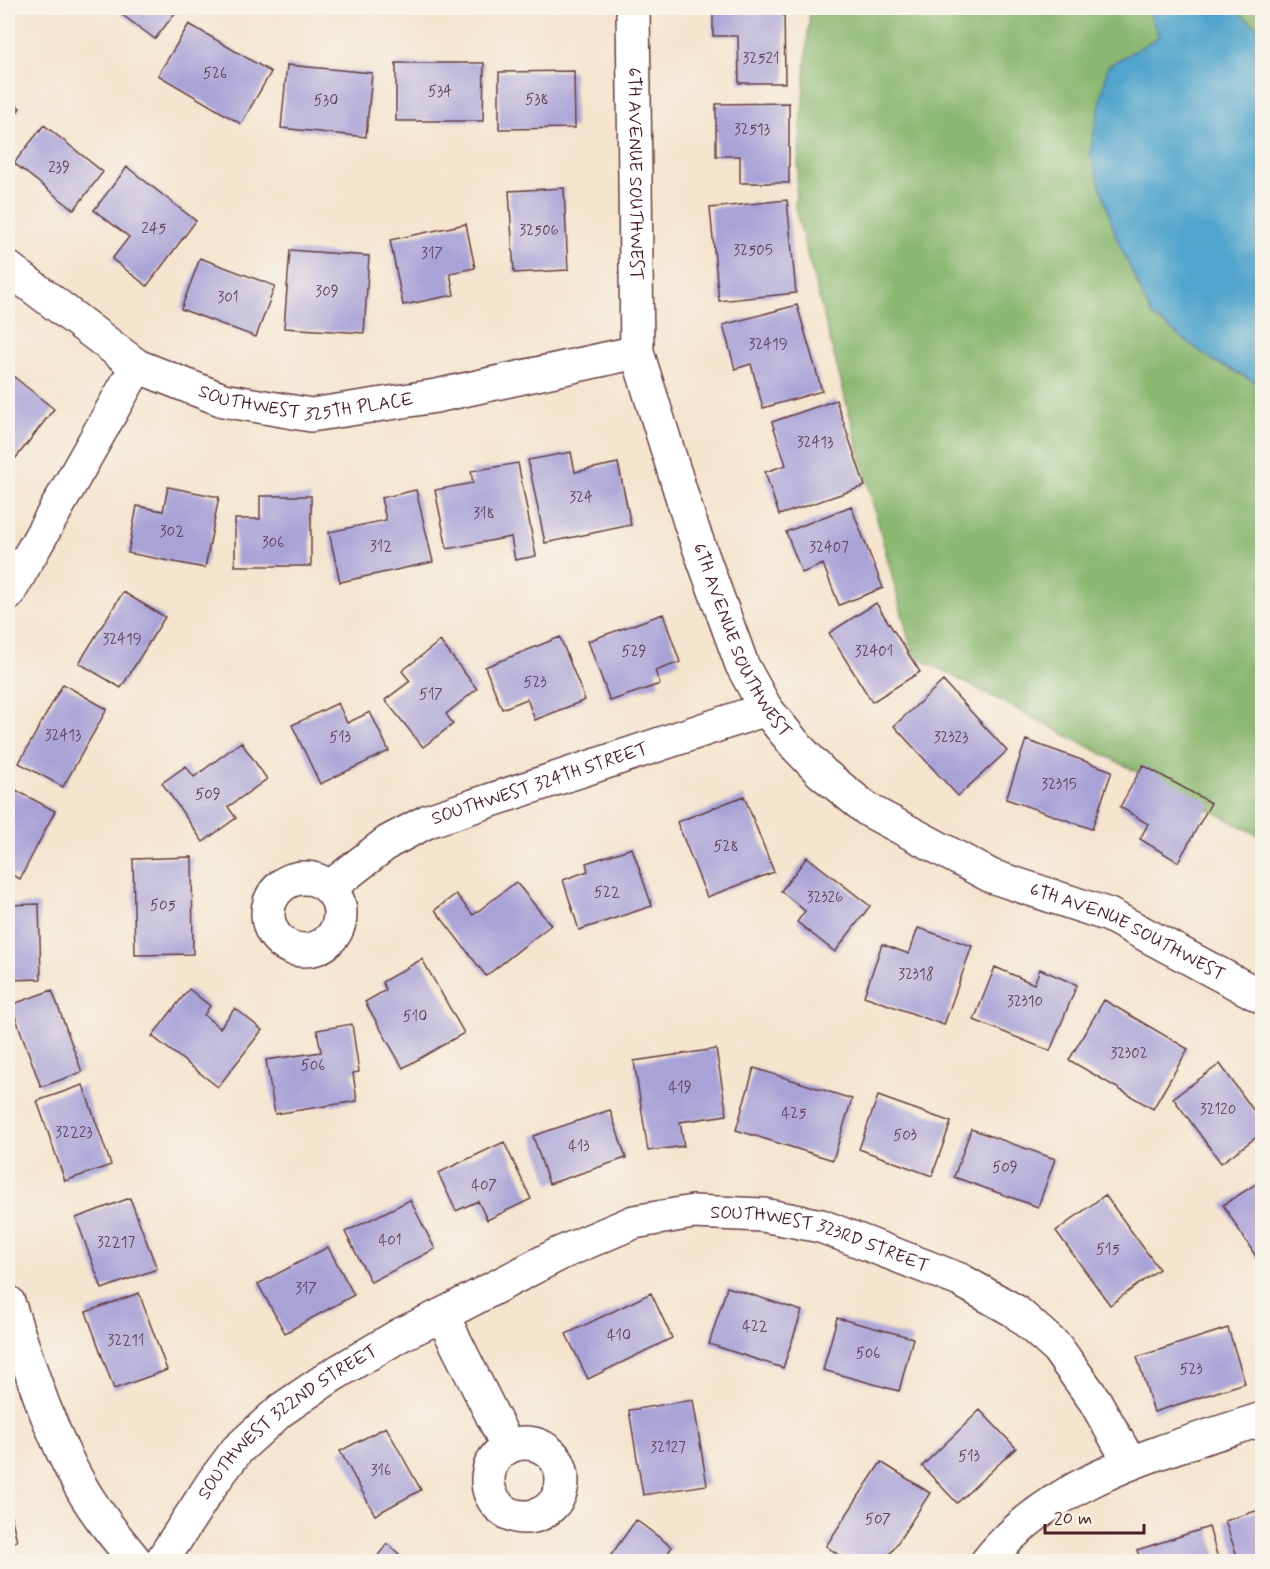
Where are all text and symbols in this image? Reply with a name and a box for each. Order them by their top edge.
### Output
house number: 32521 [743,49,779,69]
house number: 526 [203,64,227,84]
street label: 6TH AVENUE SOUTHWEST [622,67,648,281]
house number: 534 [428,82,452,102]
house number: 538 [525,90,549,110]
house number: 530 [314,91,338,111]
house number: 32513 [734,120,770,140]
house number: 239 [48,158,70,178]
house number: 245 [142,219,166,239]
house number: 32506 [519,221,559,241]
house number: 32505 [733,241,773,261]
house number: 317 [421,244,443,264]
house number: 309 [315,282,339,302]
house number: 301 [217,288,239,308]
house number: 32419 [748,335,788,355]
street label: SOUTHWEST 325TH PLACE [195,379,415,427]
house number: 32413 [797,433,833,453]
house number: 324 [569,488,593,508]
house number: 318 [473,504,495,524]
house number: 302 [160,522,184,542]
house number: 306 [262,533,284,553]
house number: 312 [370,537,392,557]
house number: 32407 [809,538,849,558]
street label: 6TH AVENUE SOUTHWEST [687,540,797,743]
house number: 32419 [102,630,142,650]
house number: 529 [622,642,646,662]
house number: 32401 [855,642,893,662]
house number: 523 [523,673,547,693]
house number: 517 [419,685,443,705]
house number: 32413 [45,726,81,746]
house number: 513 [329,728,351,748]
house number: 32323 [934,728,968,748]
street label: SOUTHWEST 324TH STREET [428,737,651,831]
house number: 32315 [1041,775,1077,795]
house number: 509 [195,785,221,805]
house number: 528 [713,837,739,857]
street label: 6TH AVENUE SOUTHWEST [1027,878,1229,987]
house number: 522 [594,883,620,903]
house number: 32326 [807,888,843,908]
house number: 505 [150,896,176,916]
house number: 32318 [898,965,934,985]
house number: 32310 [1007,992,1043,1012]
house number: 510 [403,1007,427,1027]
house number: 32302 [1110,1044,1148,1064]
house number: 506 [301,1056,325,1076]
house number: 419 [668,1078,692,1098]
house number: 32120 [1200,1100,1236,1120]
house number: 425 [782,1104,807,1124]
house number: 32223 [55,1123,93,1143]
house number: 503 [893,1126,917,1146]
house number: 413 [568,1137,590,1157]
house number: 509 [992,1158,1018,1178]
house number: 407 [471,1176,497,1196]
street label: SOUTHWEST 323RD STREET [710,1201,932,1279]
house number: 401 [378,1231,402,1251]
house number: 32217 [97,1233,135,1253]
house number: 515 [1096,1240,1120,1260]
house number: 317 [295,1279,317,1299]
house number: 422 [742,1317,768,1337]
house number: 410 [607,1326,631,1346]
house number: 32211 [108,1331,144,1351]
street label: SOUTHWEST 322ND STREET [193,1339,382,1505]
house number: 506 [856,1344,880,1364]
house number: 523 [1179,1360,1203,1380]
house number: 32127 [650,1438,686,1458]
house number: 513 [958,1447,980,1467]
house number: 316 [371,1461,391,1481]
scale bar [1045,1497,1144,1535]
text: 20 m [1054,1507,1092,1531]
house number: 507 [865,1510,891,1530]

